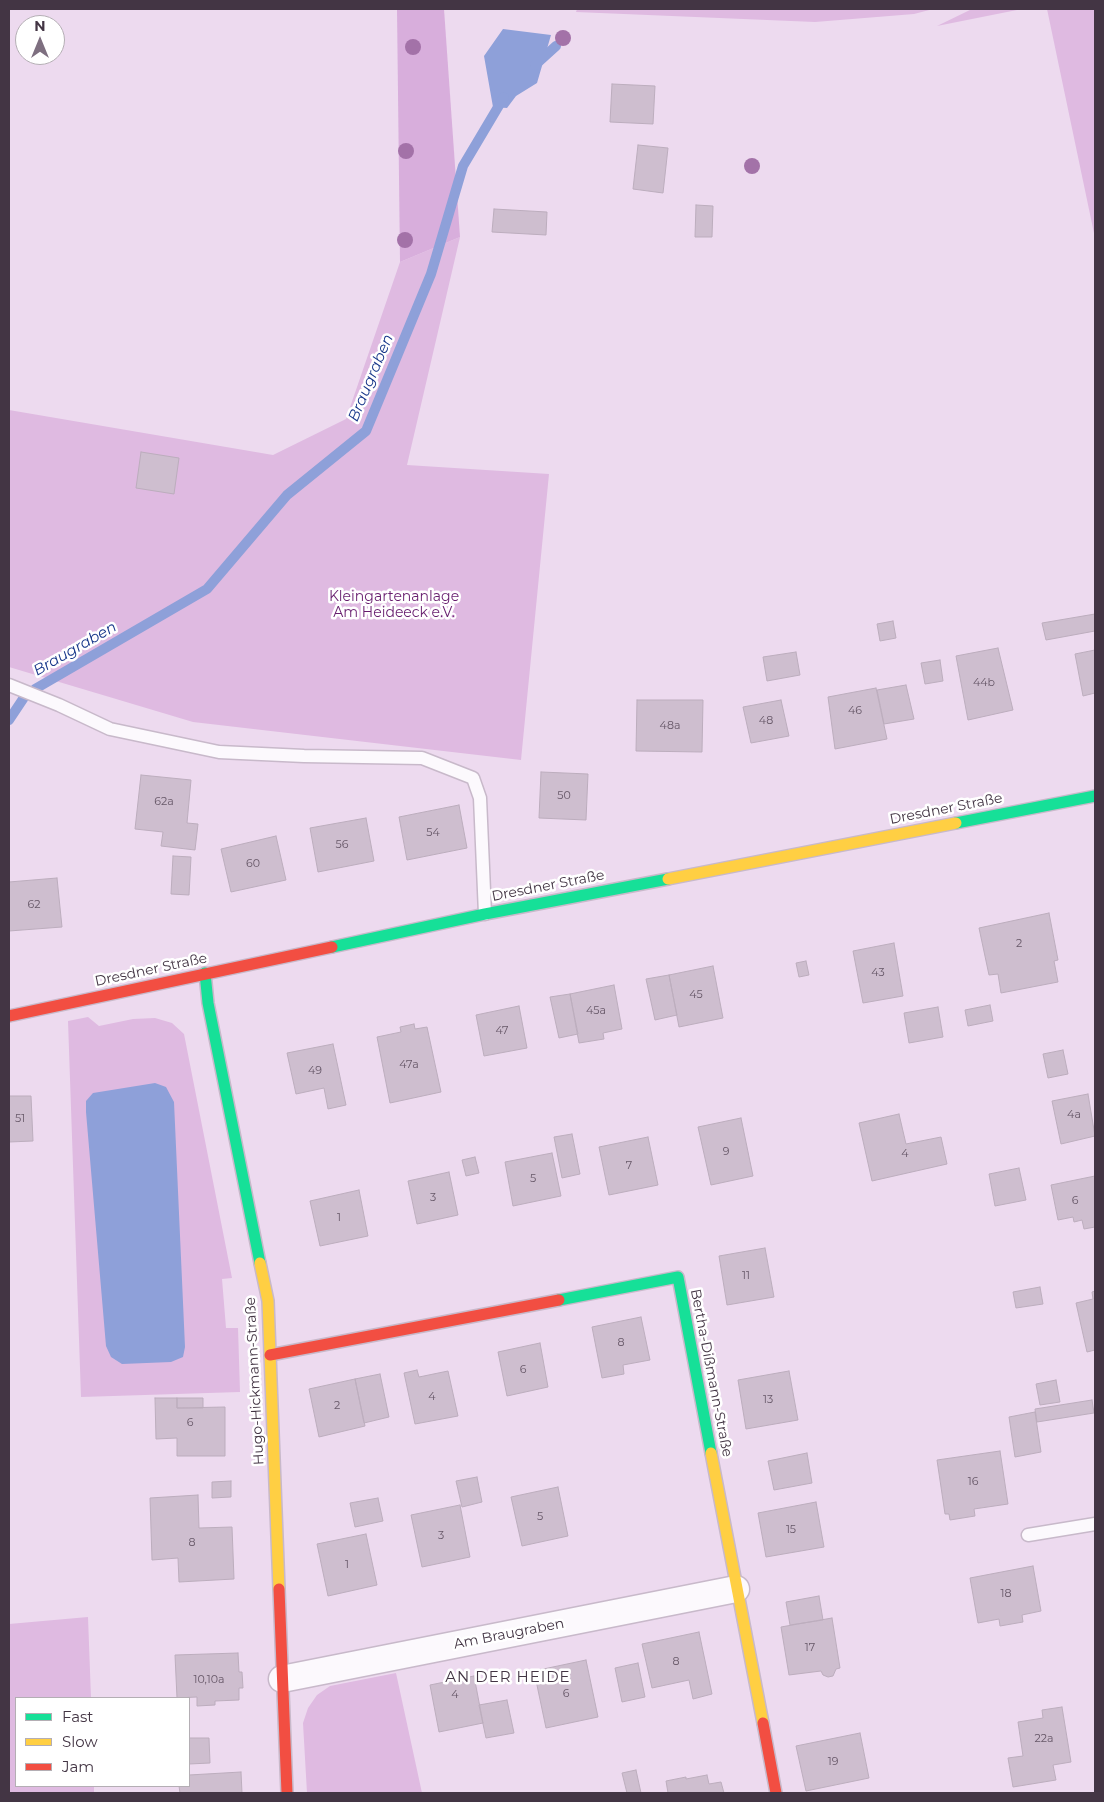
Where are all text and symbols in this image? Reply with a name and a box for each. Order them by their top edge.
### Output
north arrow [15,15,65,65]
text: N [34,17,46,35]
water label: Braugraben [345,332,397,424]
park label: Kleingartenanlage Am Heideeck e.V. [329,589,459,622]
water label: Braugraben [30,618,120,680]
house number: 44b [973,676,995,690]
house number: 46 [848,704,862,718]
house number: 48 [759,714,773,728]
house number: 48a [660,719,680,733]
house number: 50 [557,789,571,803]
street label: Dresdner Straße [888,790,1004,828]
house number: 62a [154,795,174,809]
house number: 54 [426,826,440,840]
house number: 56 [336,838,348,852]
house number: 60 [246,857,260,871]
street label: Dresdner Straße [490,867,606,905]
house number: 62 [28,898,40,912]
house number: 2 [1016,937,1022,951]
street label: Dresdner Straße [93,950,209,990]
house number: 43 [871,966,885,980]
house number: 45 [689,988,703,1002]
house number: 45a [586,1004,606,1018]
house number: 47 [495,1024,509,1038]
house number: 47a [399,1058,419,1072]
house number: 49 [308,1064,322,1078]
house number: 4a [1067,1108,1081,1122]
house number: 51 [15,1112,25,1126]
house number: 9 [723,1145,729,1159]
house number: 4 [901,1147,909,1161]
house number: 7 [626,1159,632,1173]
house number: 5 [530,1172,536,1186]
house number: 3 [430,1191,436,1205]
house number: 6 [1072,1194,1078,1208]
house number: 1 [337,1211,341,1225]
house number: 11 [742,1269,750,1283]
street label: Bertha-Dißmann-Straße [686,1288,736,1458]
street label: Hugo-Hickmann-Straße [242,1296,268,1466]
house number: 8 [617,1336,625,1350]
house number: 6 [520,1363,526,1377]
house number: 4 [428,1390,436,1404]
house number: 13 [763,1393,773,1407]
house number: 2 [334,1399,340,1413]
house number: 6 [187,1416,193,1430]
house number: 16 [968,1475,978,1489]
house number: 5 [537,1510,543,1524]
house number: 15 [786,1523,796,1537]
house number: 3 [438,1529,444,1543]
house number: 8 [188,1536,196,1550]
house number: 1 [345,1558,349,1572]
house number: 18 [1001,1587,1011,1601]
street label: Am Braugraben [452,1615,566,1653]
house number: 17 [805,1641,815,1655]
house number: 8 [672,1655,680,1669]
district label: AN DER HEIDE [444,1669,572,1687]
house number: 10,10a [193,1673,225,1687]
house number: 6 [563,1687,569,1701]
house number: 4 [451,1688,459,1702]
legend [15,1697,190,1787]
text: Fast [62,1707,93,1726]
text: Slow [62,1732,98,1751]
house number: 22a [1035,1732,1053,1746]
house number: 19 [828,1755,838,1769]
text: Jam [62,1757,94,1776]

